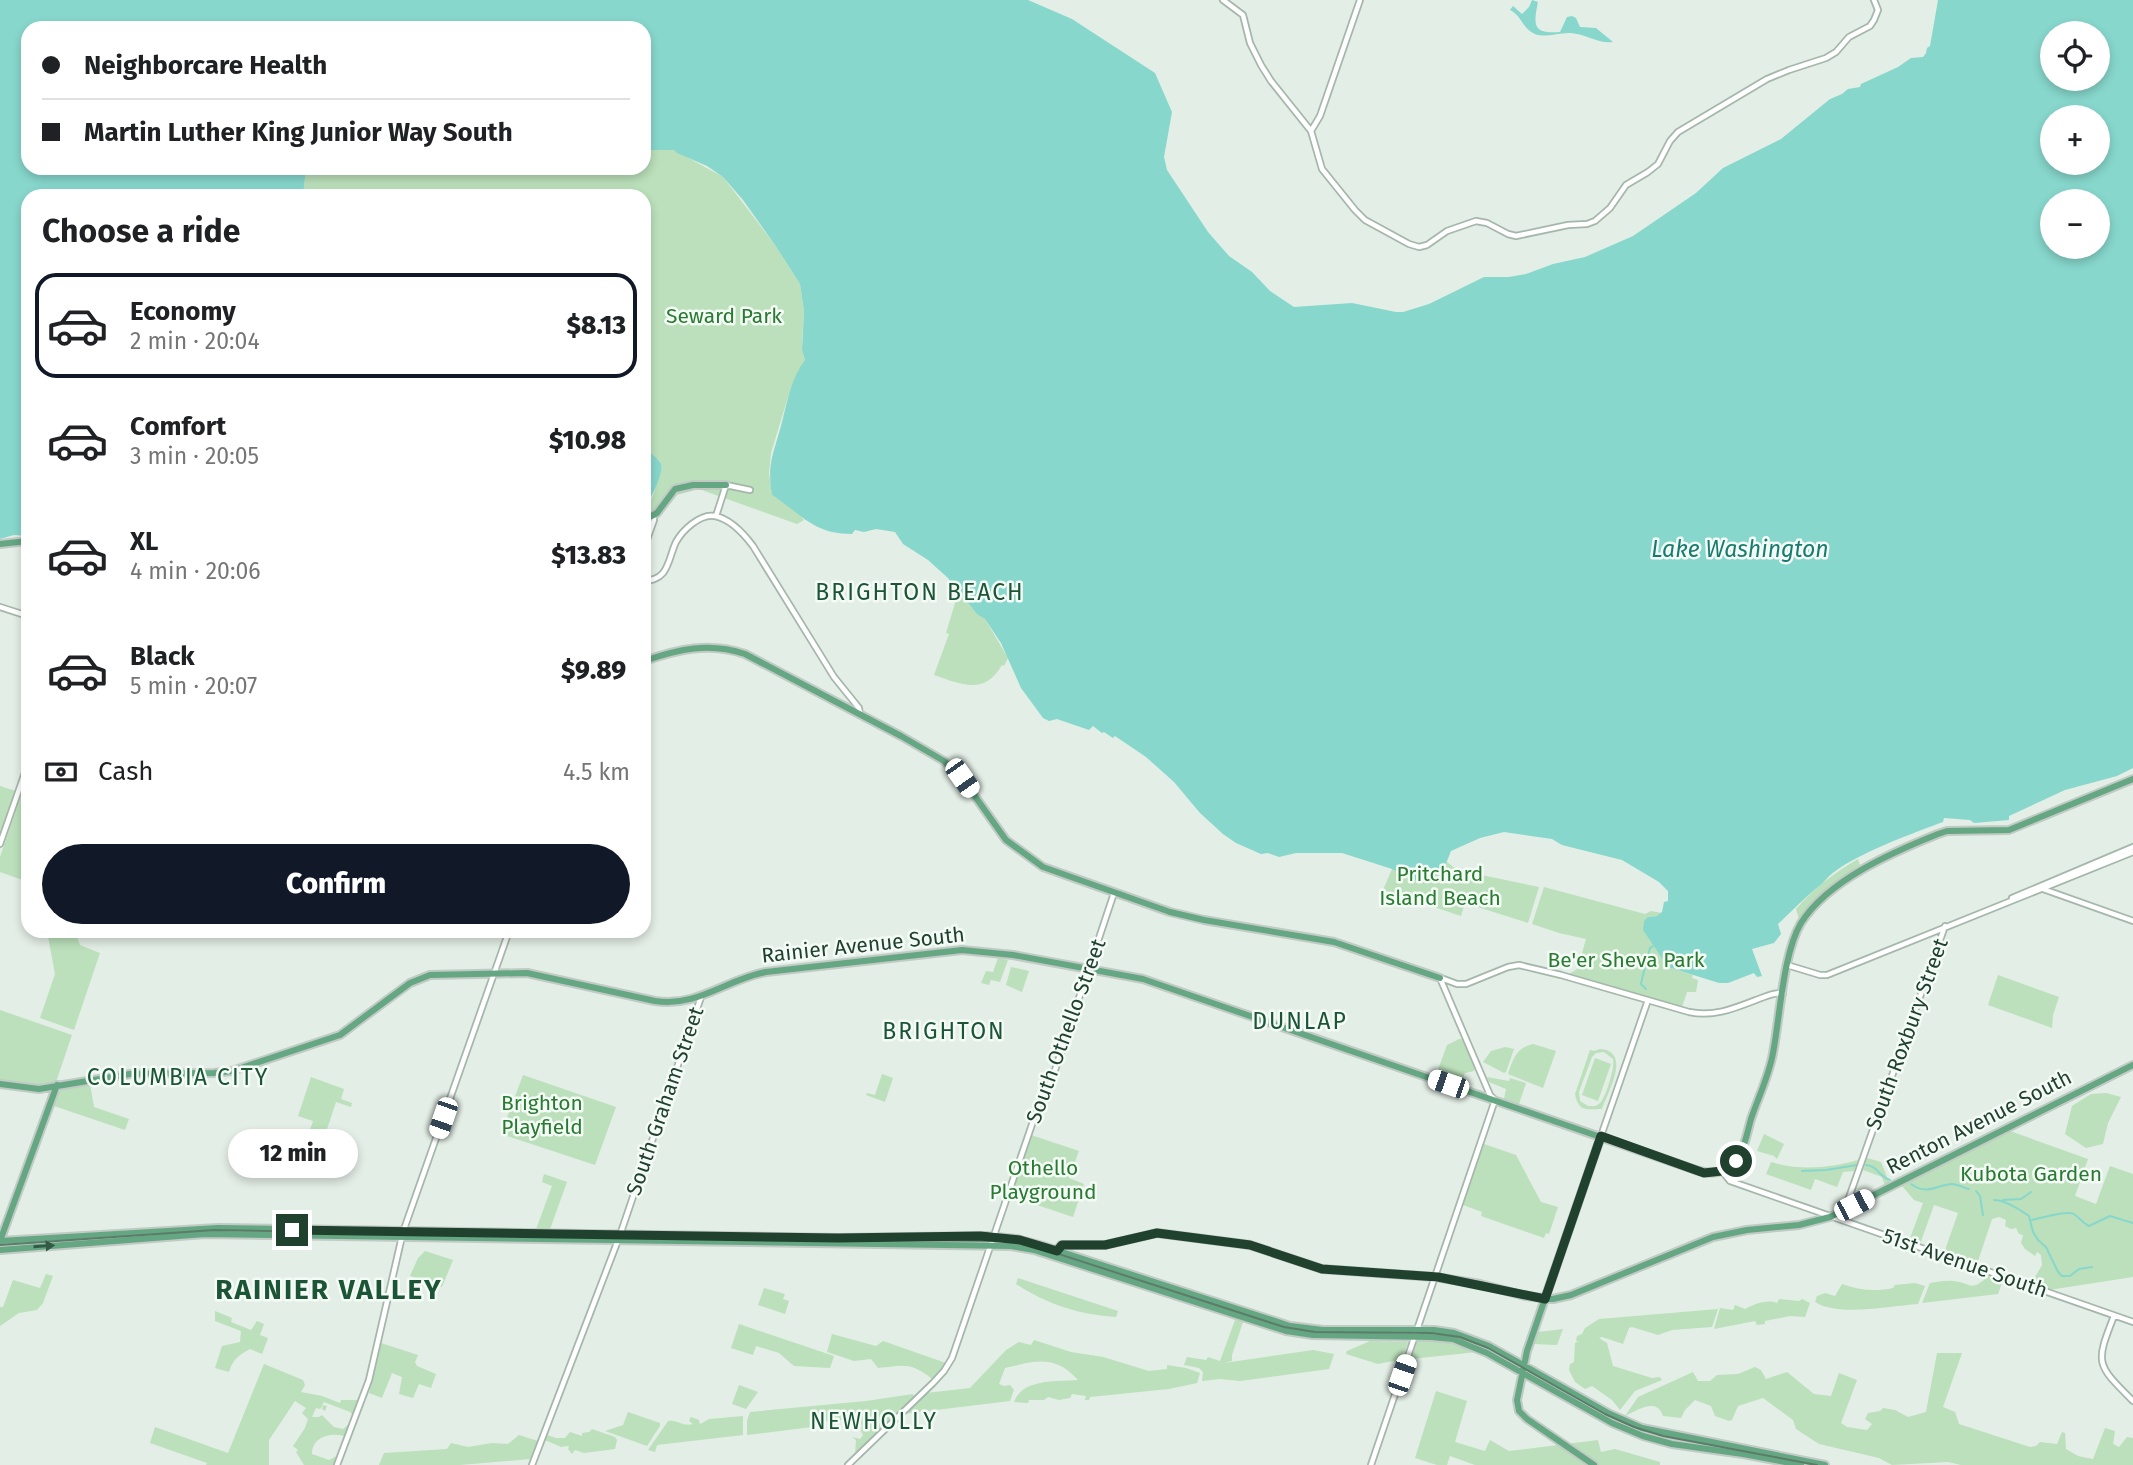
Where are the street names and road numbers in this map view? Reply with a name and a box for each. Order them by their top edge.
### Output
street label: Rainier Avenue South [760,921,966,969]
street label: South Roxbury Street [1860,934,1954,1133]
street label: South Othello Street [1021,935,1112,1127]
street label: South Graham Street [621,1003,710,1199]
street label: Renton Avenue South [1882,1064,2076,1180]
street label: 51st Avenue South [1879,1223,2051,1303]

